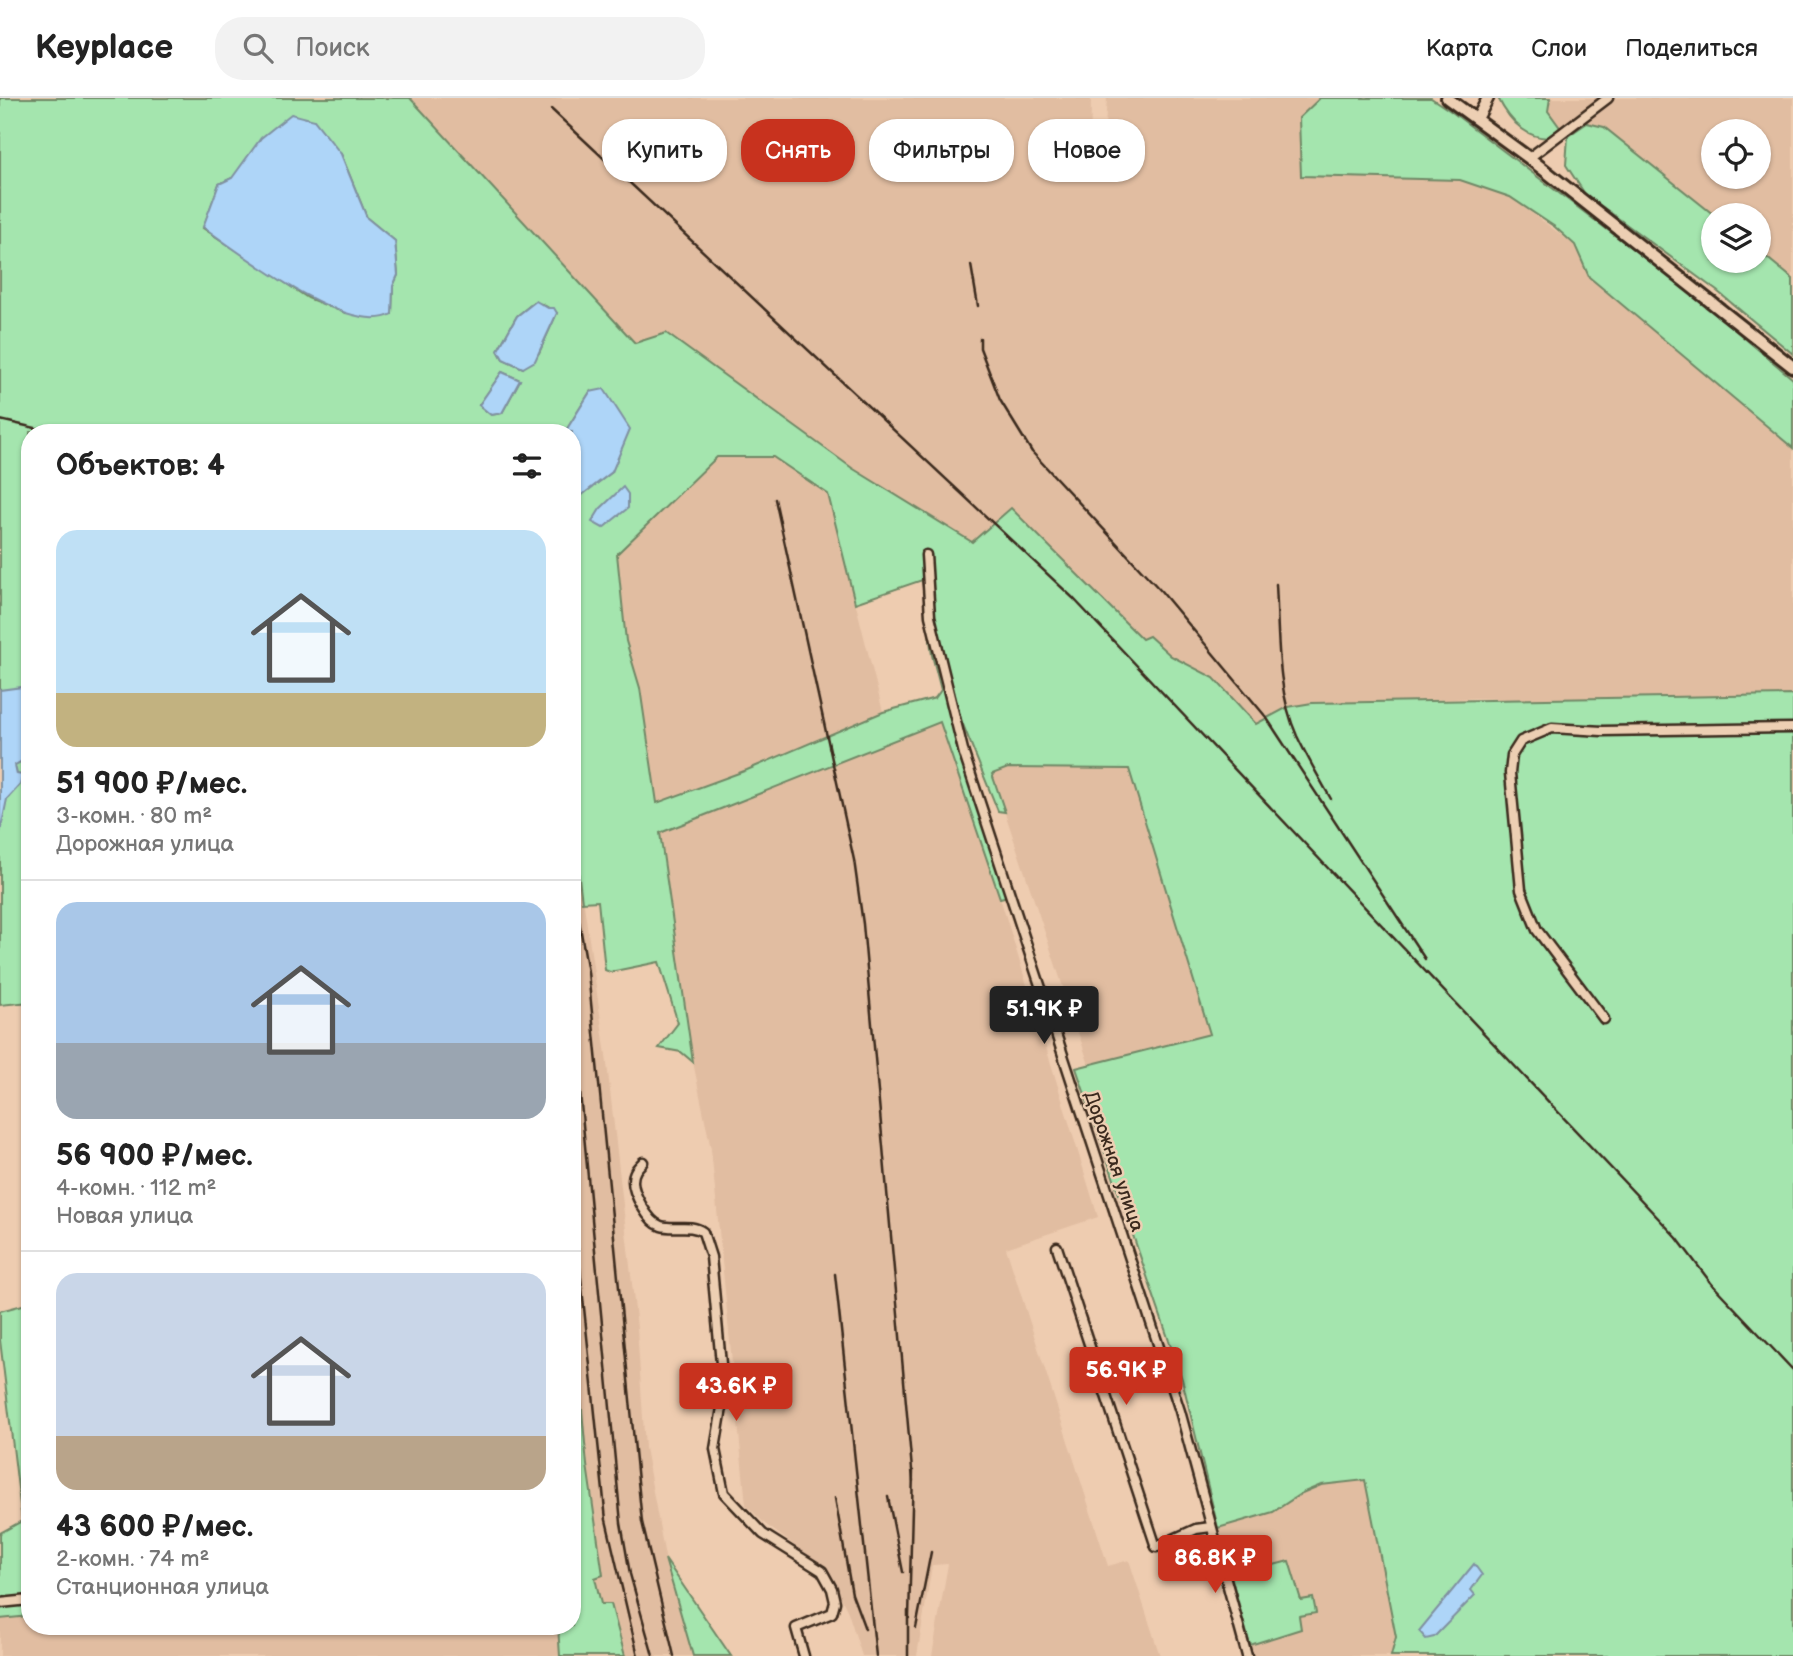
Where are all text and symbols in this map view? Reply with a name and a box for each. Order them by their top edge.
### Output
search box [215,17,705,80]
text: Keyplace [35,28,173,68]
icon: search [239,29,277,67]
text: Поиск [295,33,370,64]
text: Карта [1426,34,1493,63]
text: Слои [1531,34,1587,63]
text: Поделиться [1625,34,1758,63]
chip: Купить [602,119,727,182]
chip: Снять [741,119,855,182]
chip: Фильтры [869,119,1014,182]
chip: Новое [1028,119,1145,182]
map controls [1701,119,1771,273]
button: locate [1701,119,1771,189]
button: layers [1701,203,1771,273]
icon: filters [508,447,546,485]
text: Объектов: 4 [56,448,225,484]
icon: home [238,575,364,701]
text: 51 900 ₽/мес. [56,766,247,802]
text: 3-комн. · 80 m² [56,802,212,830]
text: Дорожная улица [56,830,234,858]
icon: home [238,947,364,1073]
pin: 51.9K ₽ [979,986,1109,1046]
text: 51.9K ₽ [1006,995,1082,1023]
street label: Дорожная улица [1079,1088,1148,1235]
text: 56 900 ₽/мес. [56,1138,253,1174]
text: 4-комн. · 112 m² [56,1174,217,1202]
text: Новая улица [56,1202,193,1230]
icon: home [238,1318,364,1444]
pin: 56.9K ₽ [1061,1348,1191,1407]
text: 56.9K ₽ [1086,1356,1166,1384]
pin: 43.6K ₽ [671,1364,801,1423]
text: 43.6K ₽ [695,1372,777,1400]
text: 43 600 ₽/мес. [56,1509,253,1545]
pin: 86.8K ₽ [1150,1536,1280,1595]
text: 86.8K ₽ [1174,1544,1256,1572]
text: 2-комн. · 74 m² [56,1545,209,1573]
text: Станционная улица [56,1573,269,1601]

